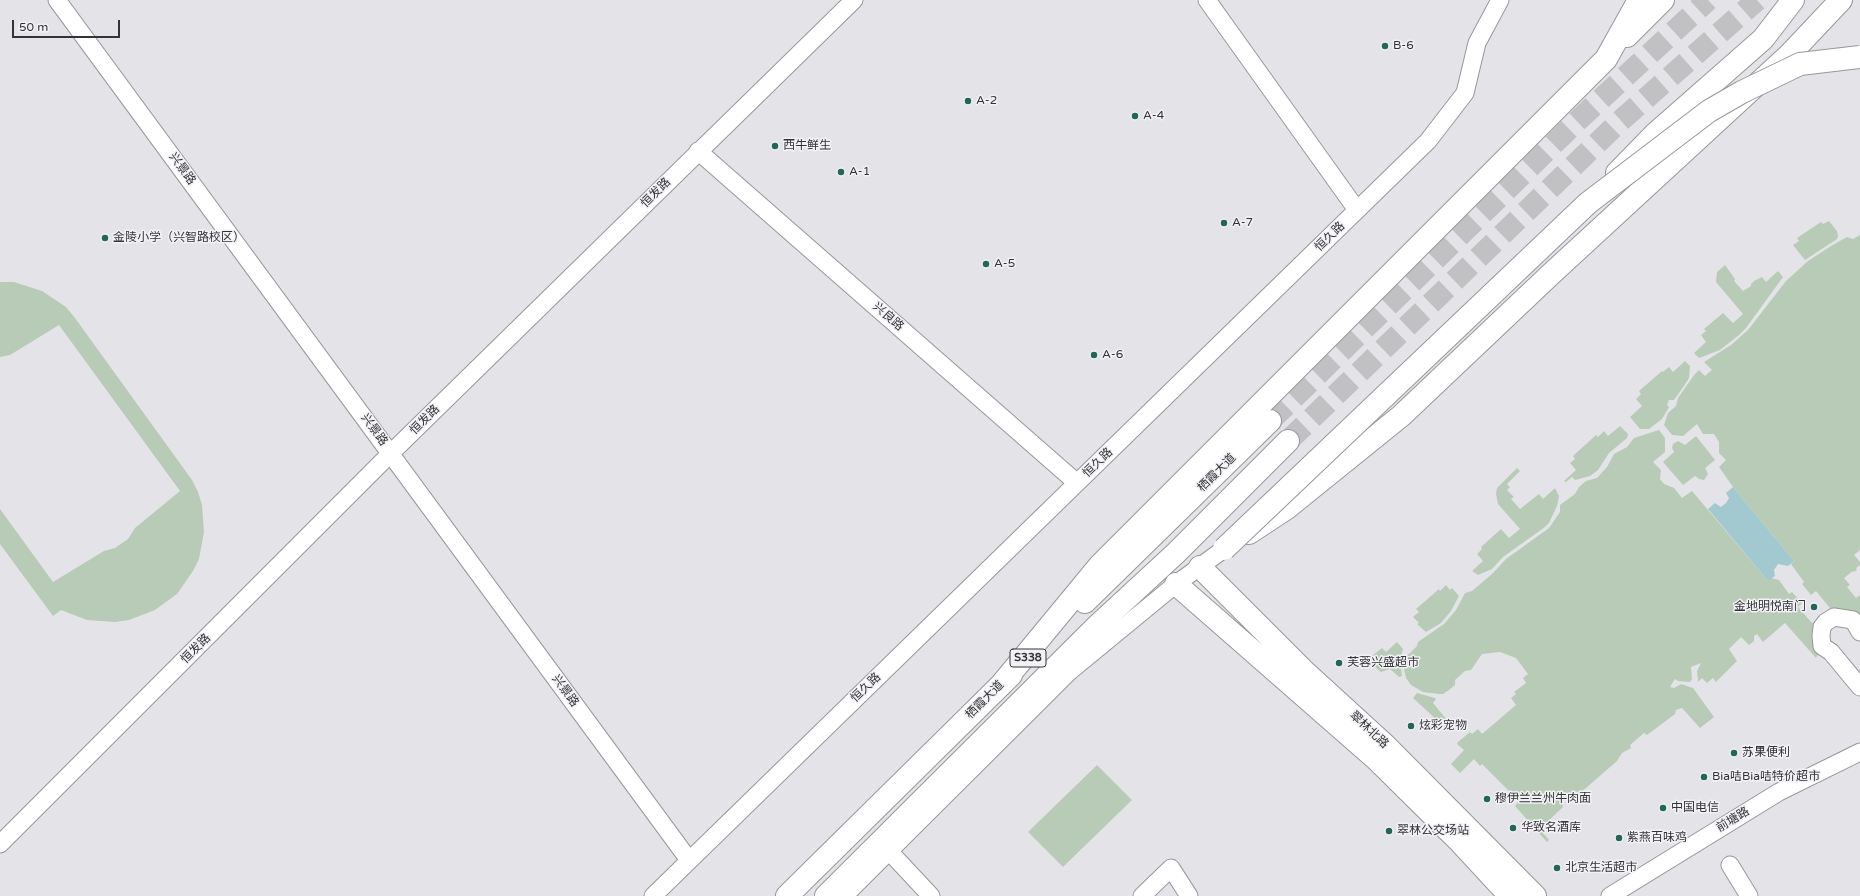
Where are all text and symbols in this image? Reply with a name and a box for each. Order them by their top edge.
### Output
scale bar [14,12,122,38]
text: 50 m [19,20,48,34]
place label: B-6 [1393,39,1414,53]
marker: B-6 [1380,41,1390,51]
place label: A-2 [976,94,997,108]
marker: A-2 [963,96,973,106]
place label: A-4 [1143,109,1164,123]
marker: A-4 [1130,111,1140,121]
place label: 西牛鲜生 [783,139,831,153]
marker: 西牛鲜生 [770,141,780,151]
street label: 兴景路 [166,150,198,188]
place label: A-1 [849,165,870,179]
marker: A-1 [836,167,846,177]
street label: 恒发路 [638,175,674,211]
place label: A-7 [1232,216,1253,230]
marker: A-7 [1219,218,1229,228]
street label: 恒久路 [1312,219,1348,255]
place label: 金陵小学（兴智路校区） [113,231,245,245]
marker: 金陵小学（兴智路校区） [100,233,110,243]
place label: A-5 [994,257,1015,271]
marker: A-5 [981,259,991,269]
street label: 兴良路 [870,300,906,334]
place label: A-6 [1102,348,1123,362]
marker: A-6 [1089,350,1099,360]
street label: 恒发路 [407,402,443,438]
street label: 兴景路 [358,411,390,449]
street label: 恒久路 [1080,445,1116,481]
street label: 栖霞大道 [1195,451,1239,495]
place label: 金地明悦南门 [1734,600,1806,614]
marker: 金地明悦南门 [1809,602,1819,612]
street label: 恒发路 [178,631,214,667]
road number: S338 [1010,649,1046,667]
place label: 芙蓉兴盛超市 [1347,656,1419,670]
marker: 芙蓉兴盛超市 [1334,658,1344,668]
street label: 恒久路 [848,670,884,706]
street label: 兴景路 [549,672,581,710]
street label: 栖霞大道 [963,678,1007,722]
street label: 翠林北路 [1347,708,1391,752]
place label: 炫彩宠物 [1419,719,1467,733]
marker: 炫彩宠物 [1406,721,1416,731]
place label: 苏果便利 [1742,746,1790,760]
marker: 苏果便利 [1729,748,1739,758]
place label: Bia咭Bia咭特价超市 [1712,770,1820,784]
marker: Bia咭Bia咭特价超市 [1699,772,1709,782]
place label: 穆伊兰兰州牛肉面 [1495,792,1591,806]
marker: 穆伊兰兰州牛肉面 [1482,794,1492,804]
place label: 中国电信 [1671,801,1719,815]
marker: 中国电信 [1658,803,1668,813]
street label: 前塘路 [1714,805,1752,835]
place label: 华致名酒库 [1521,821,1581,835]
marker: 华致名酒库 [1508,823,1518,833]
place label: 翠林公交场站 [1397,824,1469,838]
marker: 翠林公交场站 [1384,826,1394,836]
place label: 紫燕百味鸡 [1627,831,1687,845]
marker: 紫燕百味鸡 [1614,833,1624,843]
place label: 北京生活超市 [1565,861,1637,875]
marker: 北京生活超市 [1552,863,1562,873]

